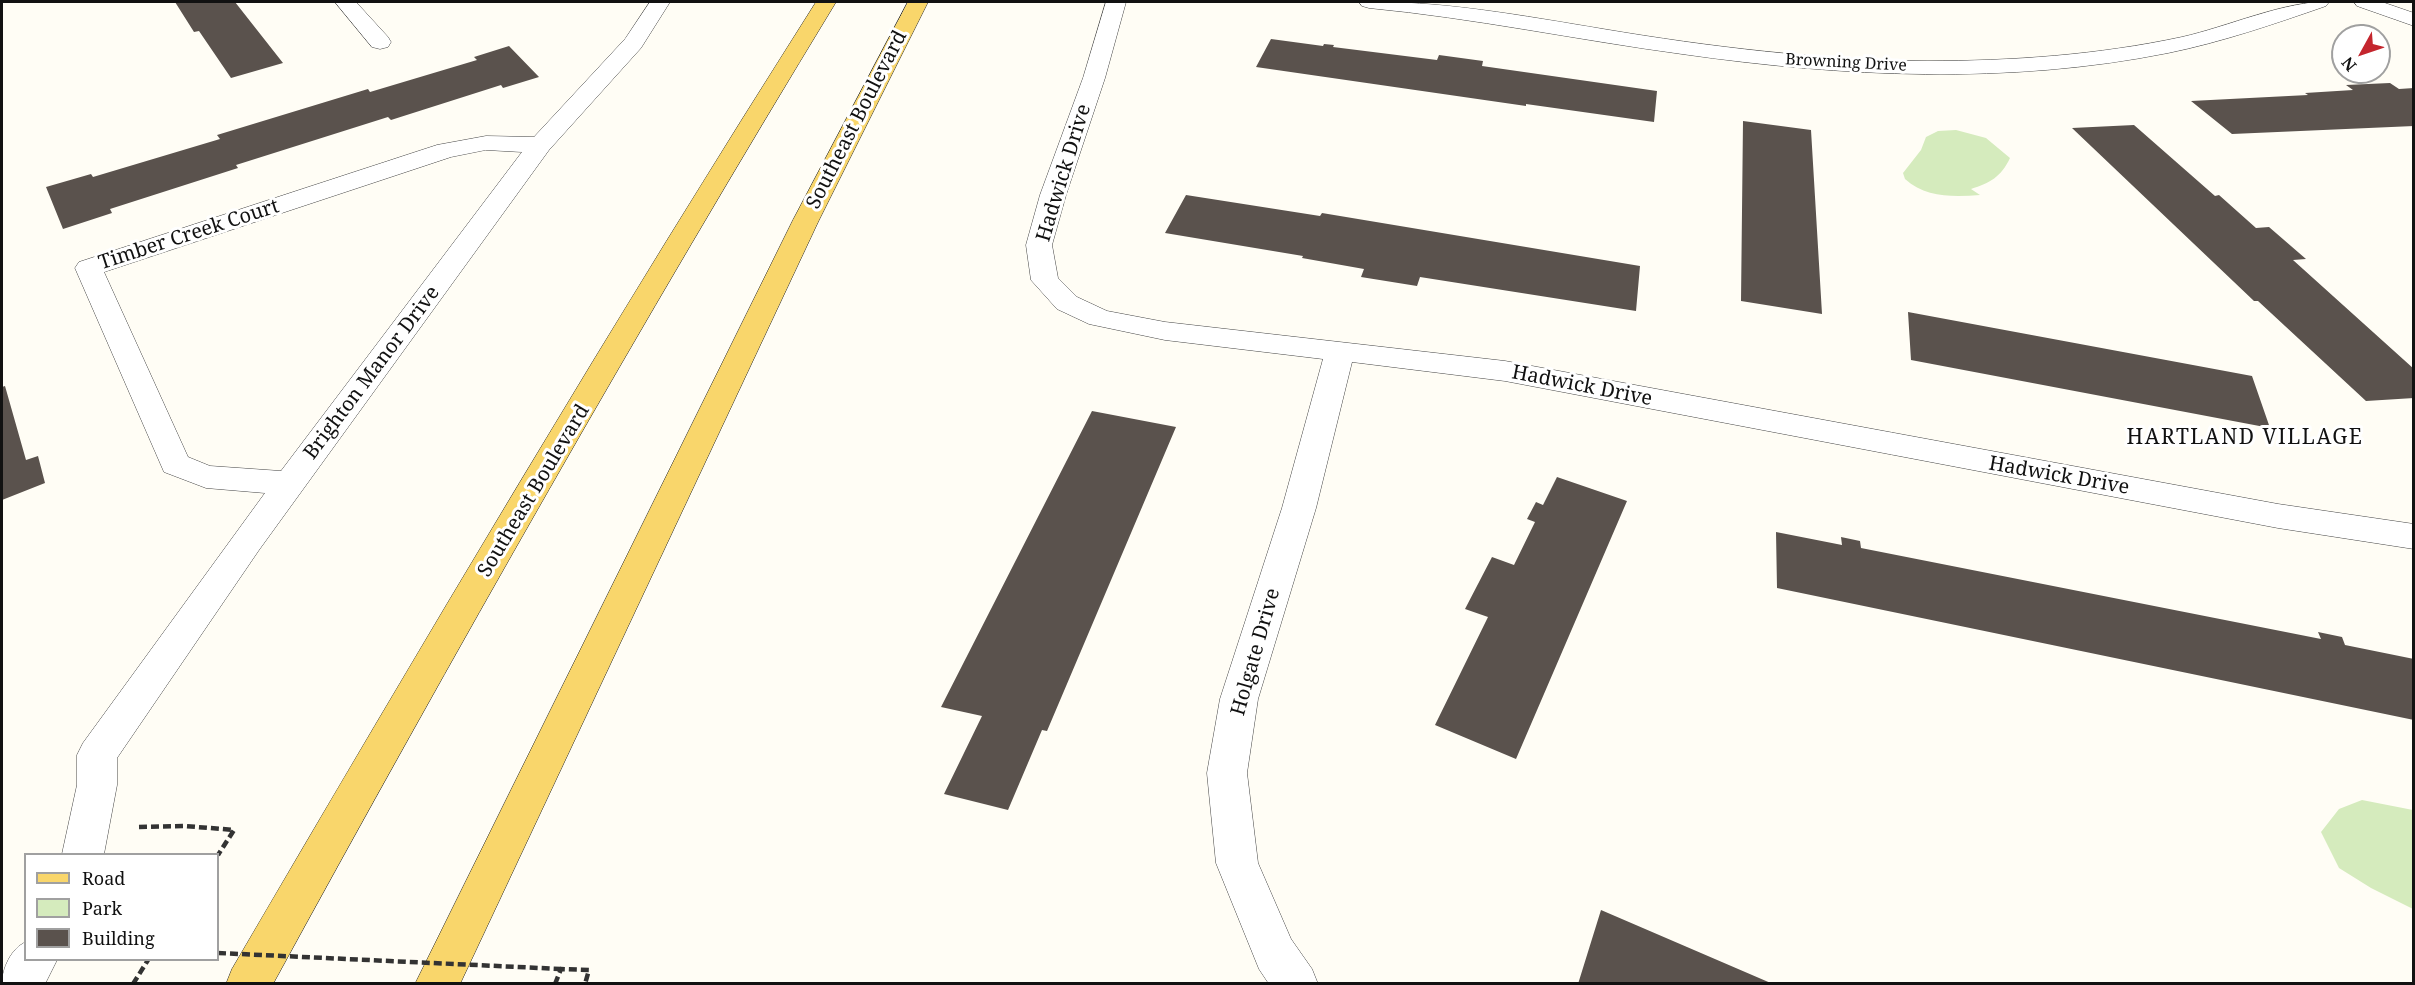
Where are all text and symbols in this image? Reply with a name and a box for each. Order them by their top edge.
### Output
north arrow [2331,24,2391,84]
street label: Southeast Boulevard [802,27,912,213]
street label: Browning Drive [1785,50,1907,76]
text: N [2336,52,2361,76]
street label: Hadwick Drive [1032,101,1096,245]
street label: Timber Creek Court [96,195,282,275]
street label: Brighton Manor Drive [299,282,445,464]
street label: Hadwick Drive [1510,361,1654,411]
street label: Southeast Boulevard [473,400,595,582]
district label: HARTLAND VILLAGE [2127,425,2363,451]
street label: Hadwick Drive [1987,452,2131,500]
street label: Holgate Drive [1226,586,1286,718]
legend [24,853,219,961]
text: Road [82,866,125,890]
text: Park [82,896,122,920]
text: Building [82,926,155,950]

